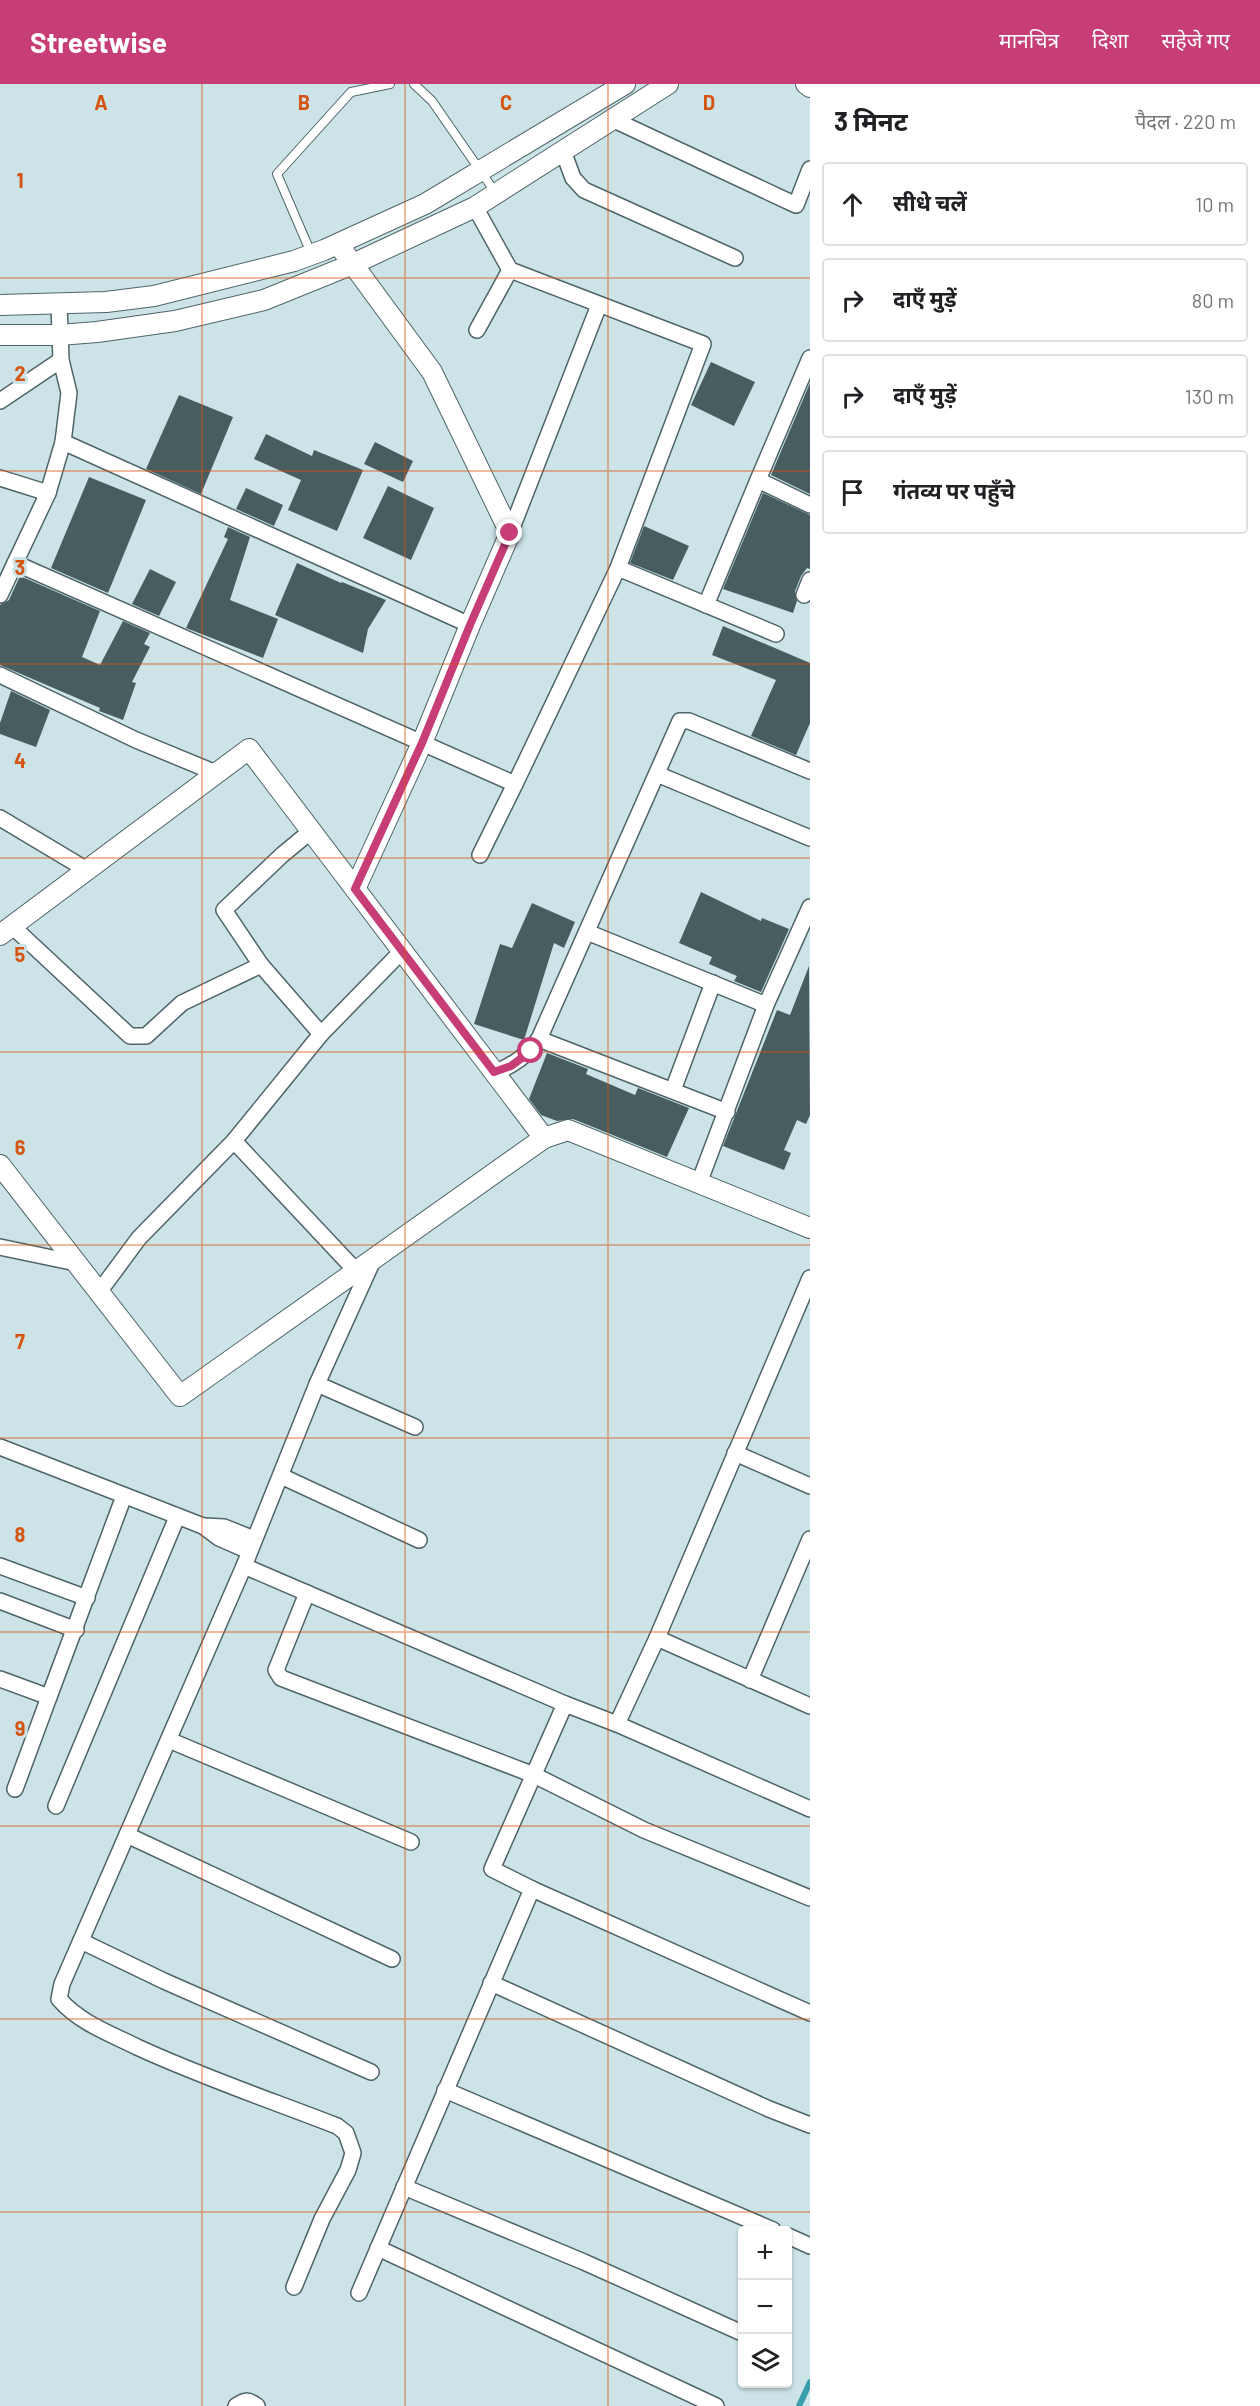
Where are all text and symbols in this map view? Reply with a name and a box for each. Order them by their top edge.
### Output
text: Streetwise [30,25,167,59]
text: मानचित्र [999,27,1059,52]
text: दिशा [1092,27,1128,52]
text: सहेजे गए [1161,27,1230,52]
text: A [94,90,108,114]
text: B [298,90,310,114]
text: C [500,90,512,114]
text: D [703,90,715,114]
text: 3 मिनट [834,105,908,136]
text: पैदल · 220 m [1135,109,1236,133]
text: 1 [16,168,24,192]
icon: ahead [836,188,869,221]
text: सीधे चलें [893,189,967,215]
text: 10 m [1195,192,1234,216]
icon: right [836,284,869,317]
text: दाएँ मुड़ें [893,285,956,311]
text: 80 m [1192,288,1234,312]
text: 2 [14,361,26,385]
icon: right [836,380,869,413]
text: दाएँ मुड़ें [893,381,956,407]
text: 130 m [1185,384,1234,408]
icon: arrive [836,476,869,509]
text: गंतव्य पर पहुँचे [893,477,1015,503]
route end [496,519,522,545]
text: 3 [15,555,25,579]
text: 4 [14,748,26,772]
text: 5 [15,942,26,966]
route start [517,1037,543,1063]
text: 6 [15,1135,26,1159]
text: 7 [15,1329,25,1353]
text: 8 [15,1522,26,1546]
text: 9 [15,1716,25,1740]
map controls [738,2226,792,2388]
button: + [738,2226,792,2280]
button: − [738,2280,792,2334]
button: layers [738,2334,792,2388]

